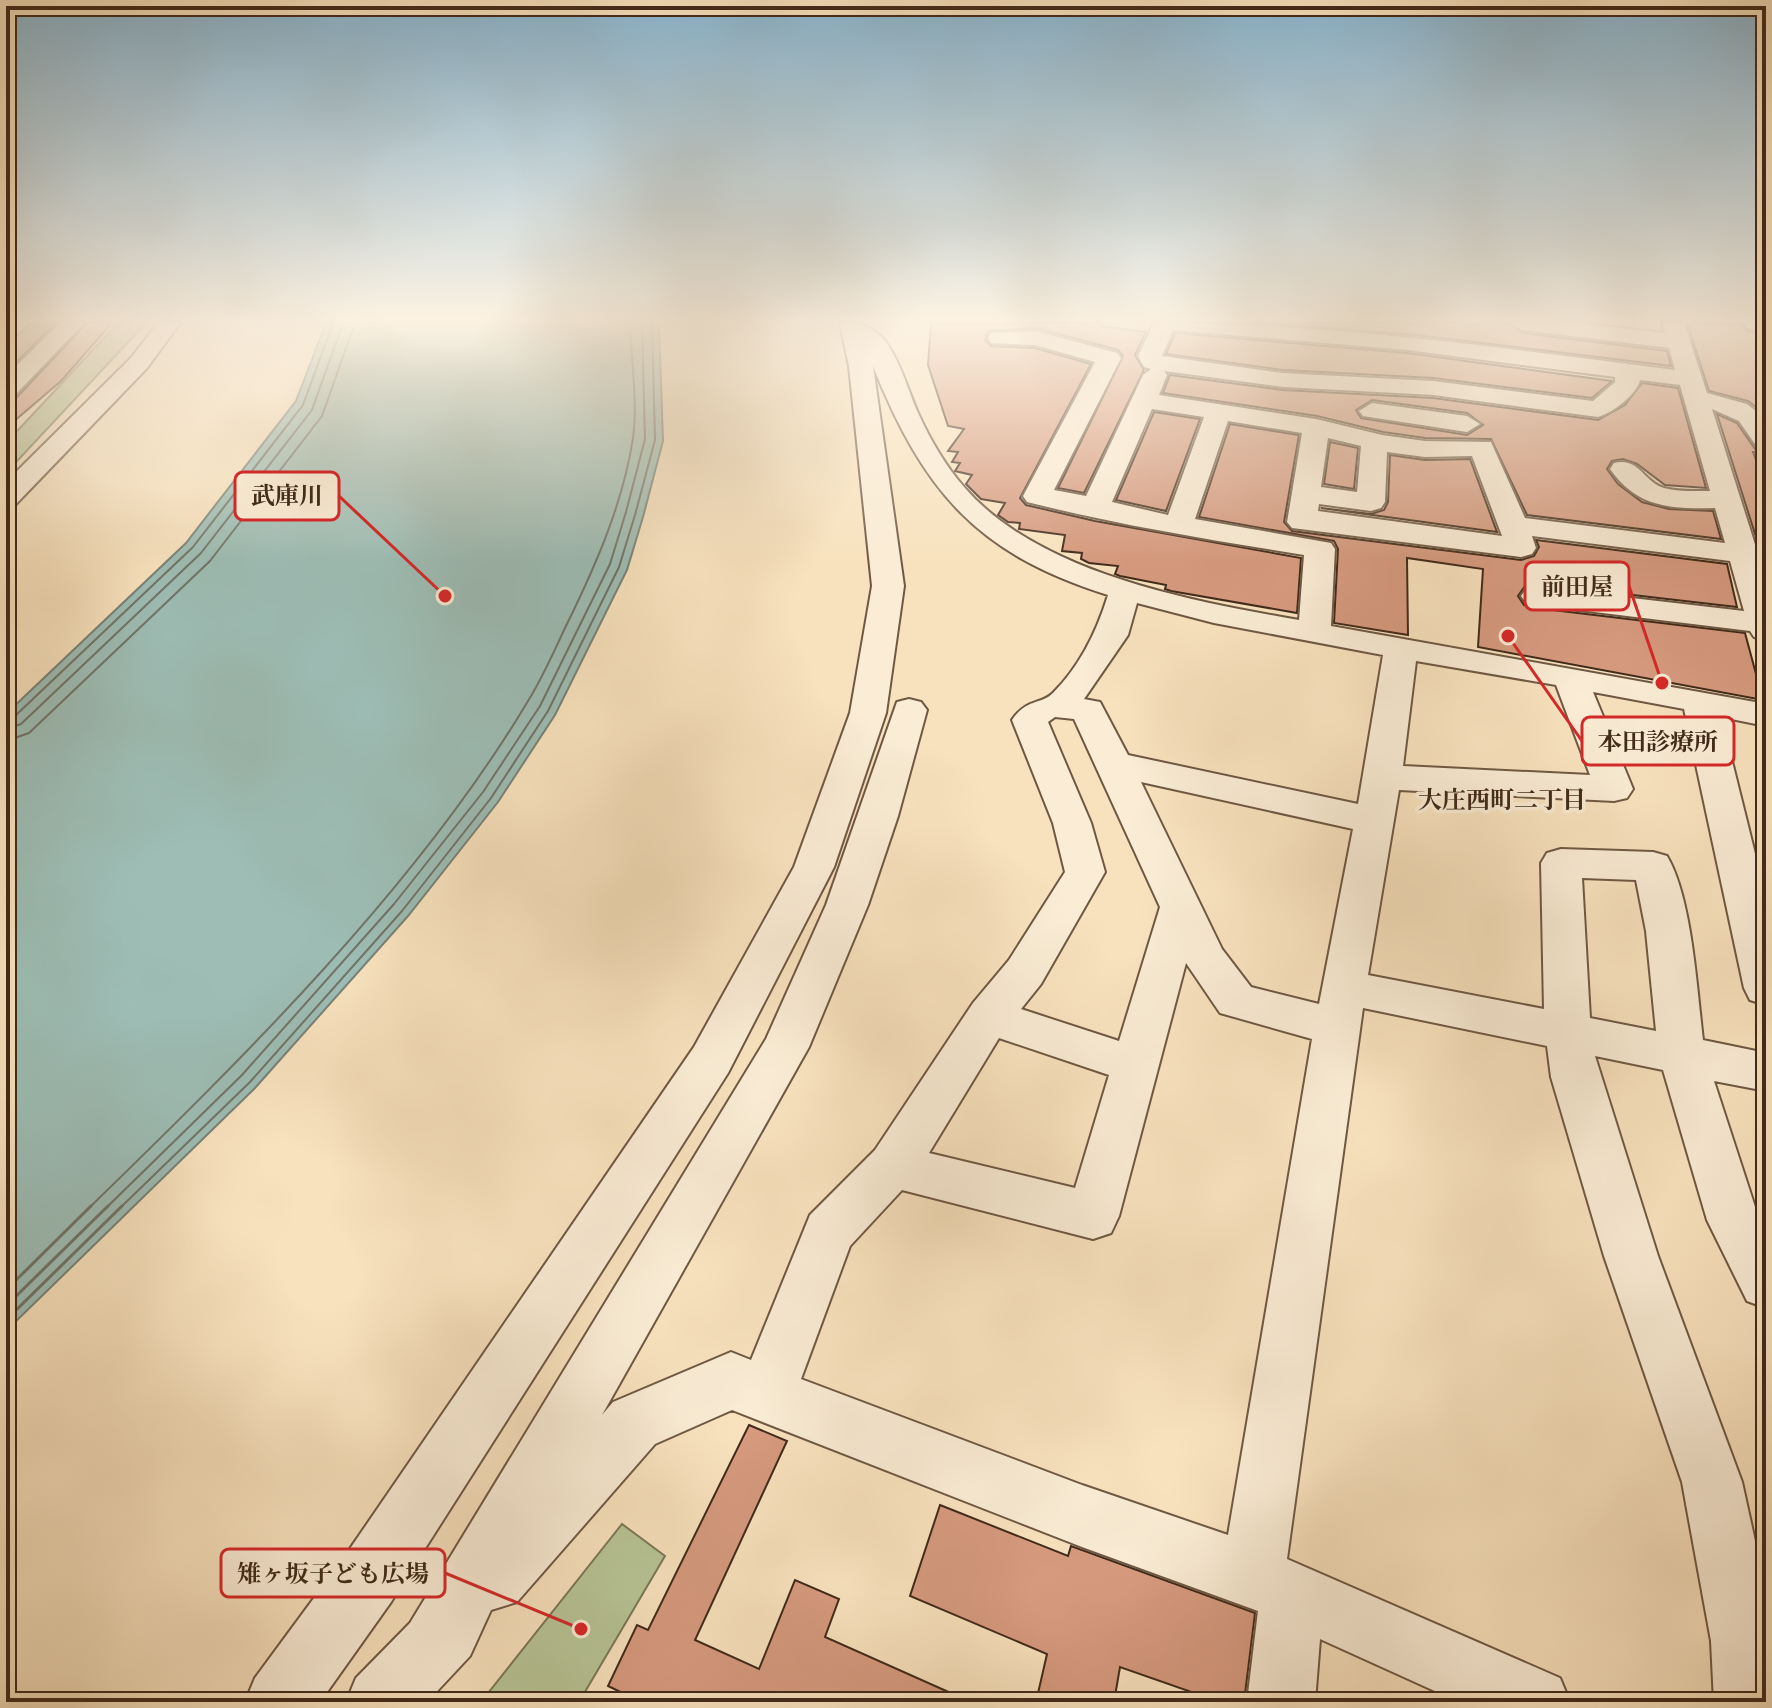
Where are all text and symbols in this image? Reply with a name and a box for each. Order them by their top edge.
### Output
callout: 武庫川 [235,472,339,520]
text: 武庫川 [251,481,323,510]
callout: 前田屋 [1525,562,1629,610]
text: 前田屋 [1541,572,1613,601]
callout: 本田診療所 [1582,717,1734,765]
text: 本田診療所 [1598,727,1718,756]
district label: 大庄西町二丁目 [1418,785,1586,814]
callout: 雉ヶ坂子ども広場 [221,1549,445,1597]
text: 雉ヶ坂子ども広場 [237,1559,429,1588]

